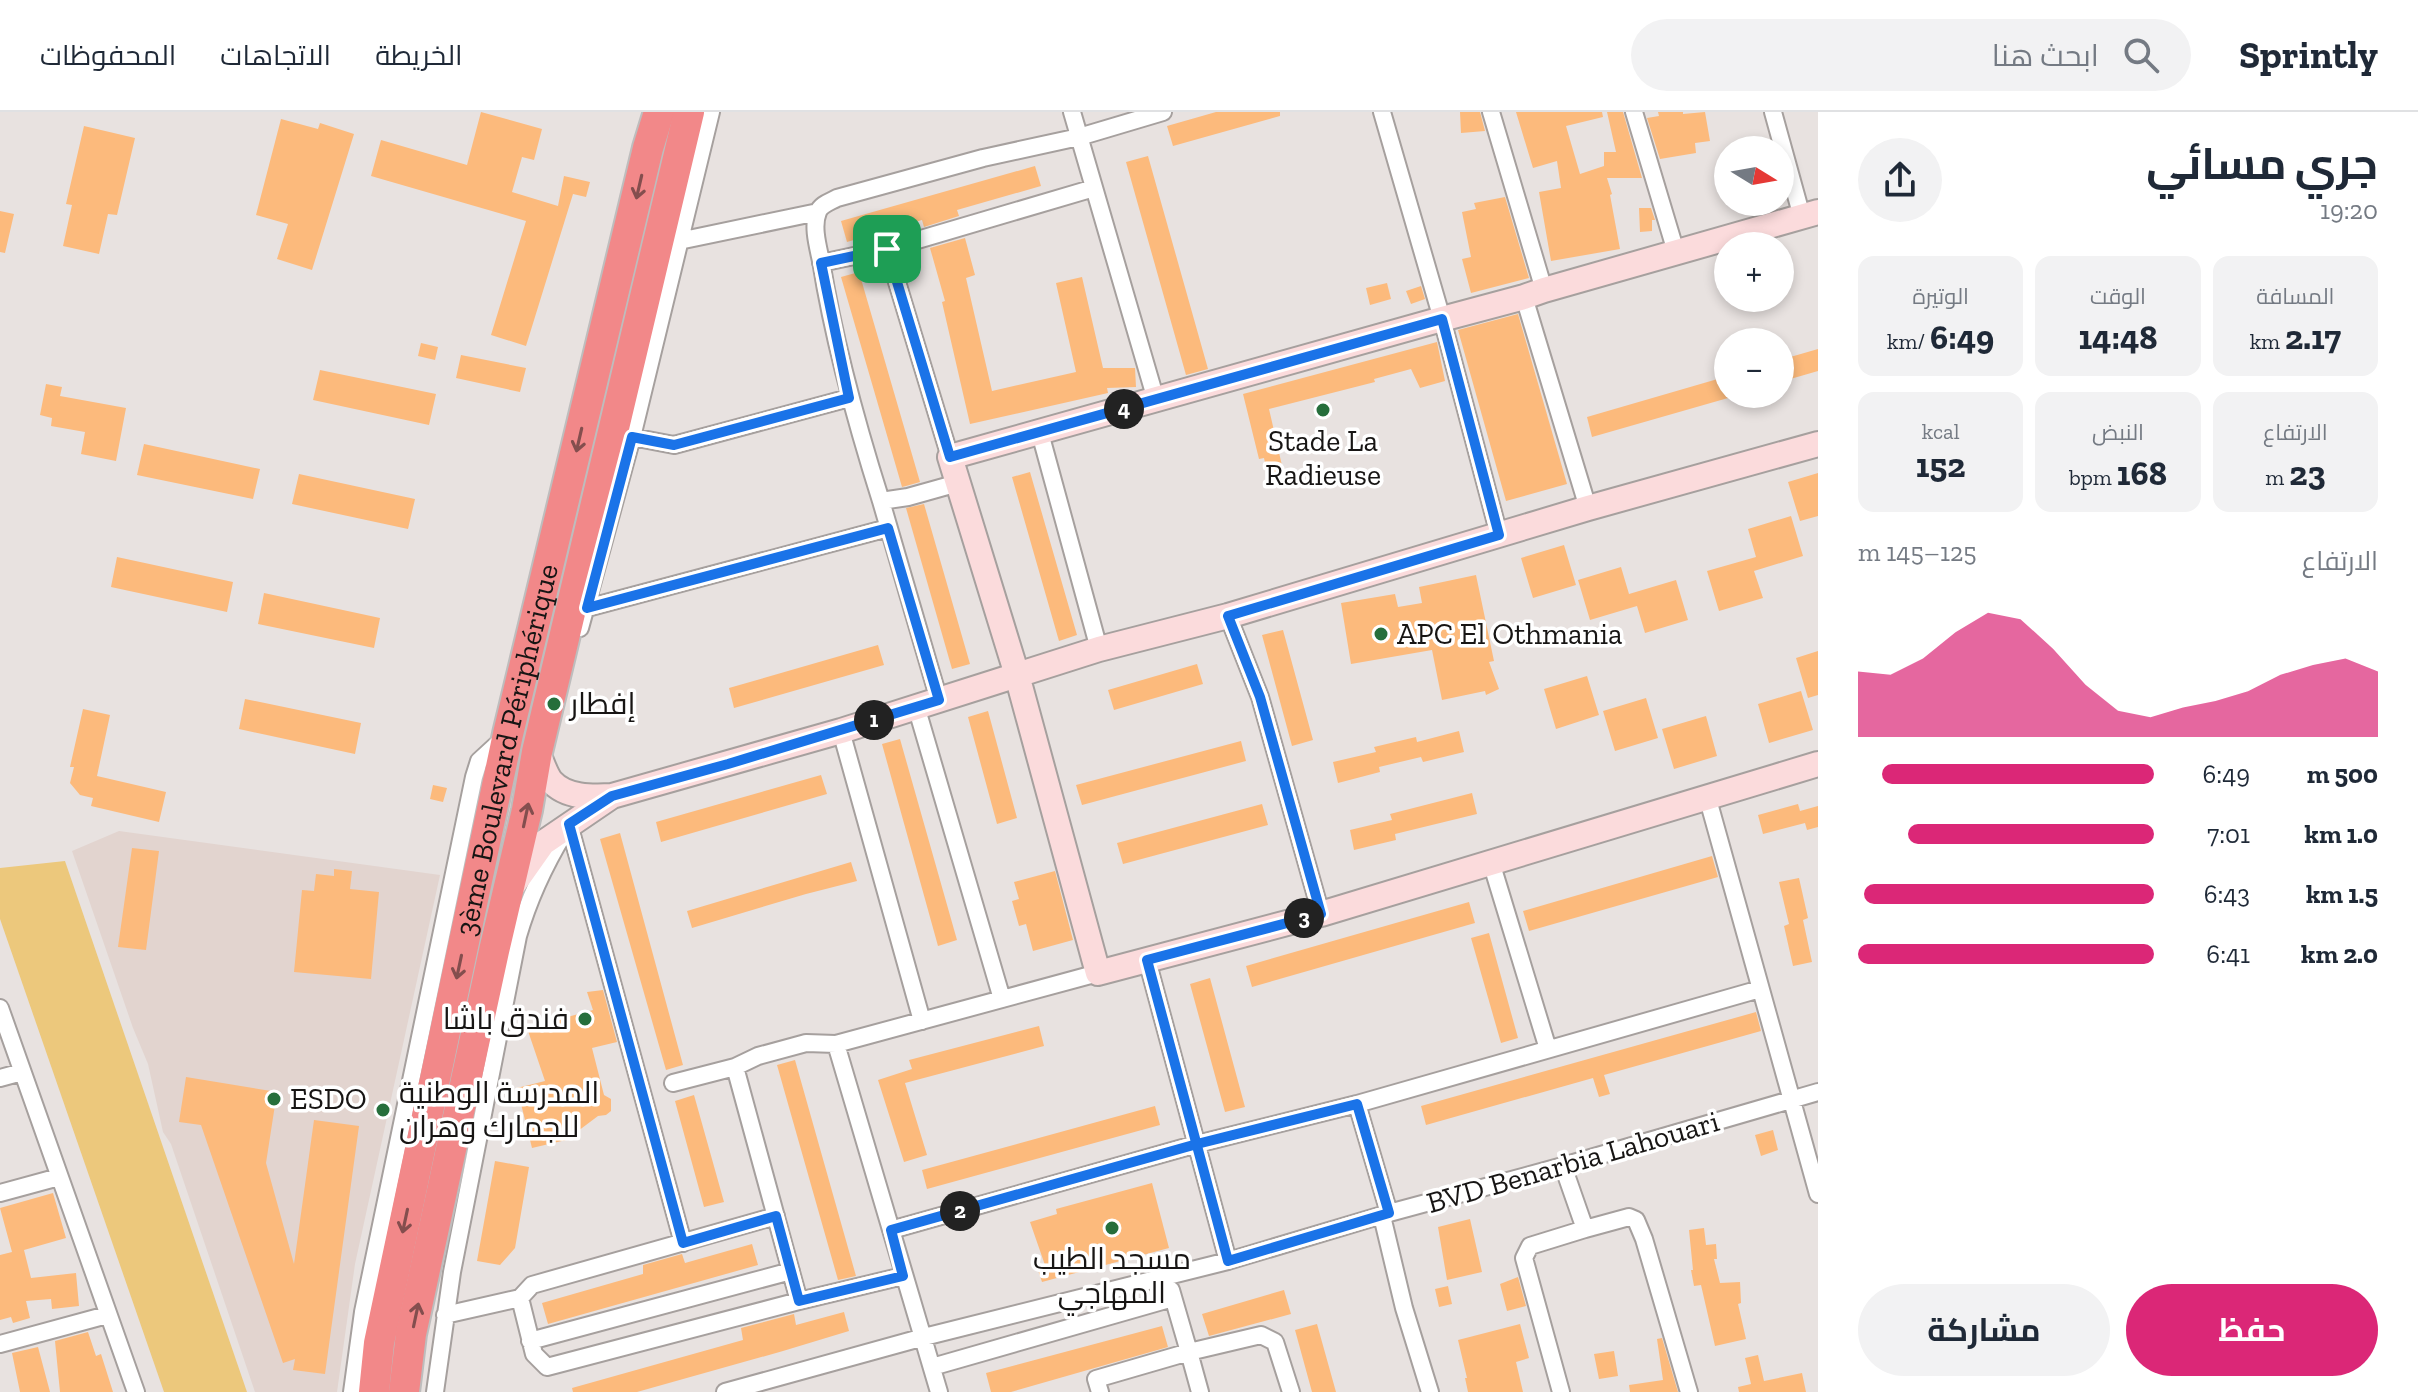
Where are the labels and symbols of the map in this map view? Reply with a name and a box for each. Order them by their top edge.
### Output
north arrow [1714,136,1794,216]
one-way arrow [630,174,645,200]
pin [853,215,921,283]
pin: 4 [1104,389,1144,429]
marker: Stade La Radieuse [1314,401,1332,419]
place label: Stade La Radieuse [1265,423,1381,493]
one-way arrow [571,427,586,453]
street label: 3ème Boulevard Périphérique [448,560,566,939]
place label: APC El Othmania [1397,616,1623,652]
marker: APC El Othmania [1372,625,1390,643]
place label: إفطار [568,686,636,722]
marker: إفطار [545,695,563,713]
pin: 1 [854,700,894,740]
one-way arrow [519,803,534,828]
pin: 3 [1284,898,1324,938]
one-way arrow [451,954,466,979]
place label: فندق باشا [443,1001,569,1037]
marker: فندق باشا [576,1010,594,1028]
place label: المدرسة الوطنية للجمارك وهران [399,1075,599,1145]
place label: ESDO [290,1081,367,1117]
marker: ESDO [265,1090,283,1108]
marker: المدرسة الوطنية للجمارك وهران [374,1101,392,1119]
street label: BVD Benarbia Lahouari [1423,1103,1723,1221]
pin: 2 [940,1191,980,1231]
one-way arrow [397,1208,412,1234]
marker: مسجد الطيب المهاجي [1103,1219,1121,1237]
place label: مسجد الطيب المهاجي [1033,1241,1191,1316]
one-way arrow [409,1303,424,1328]

